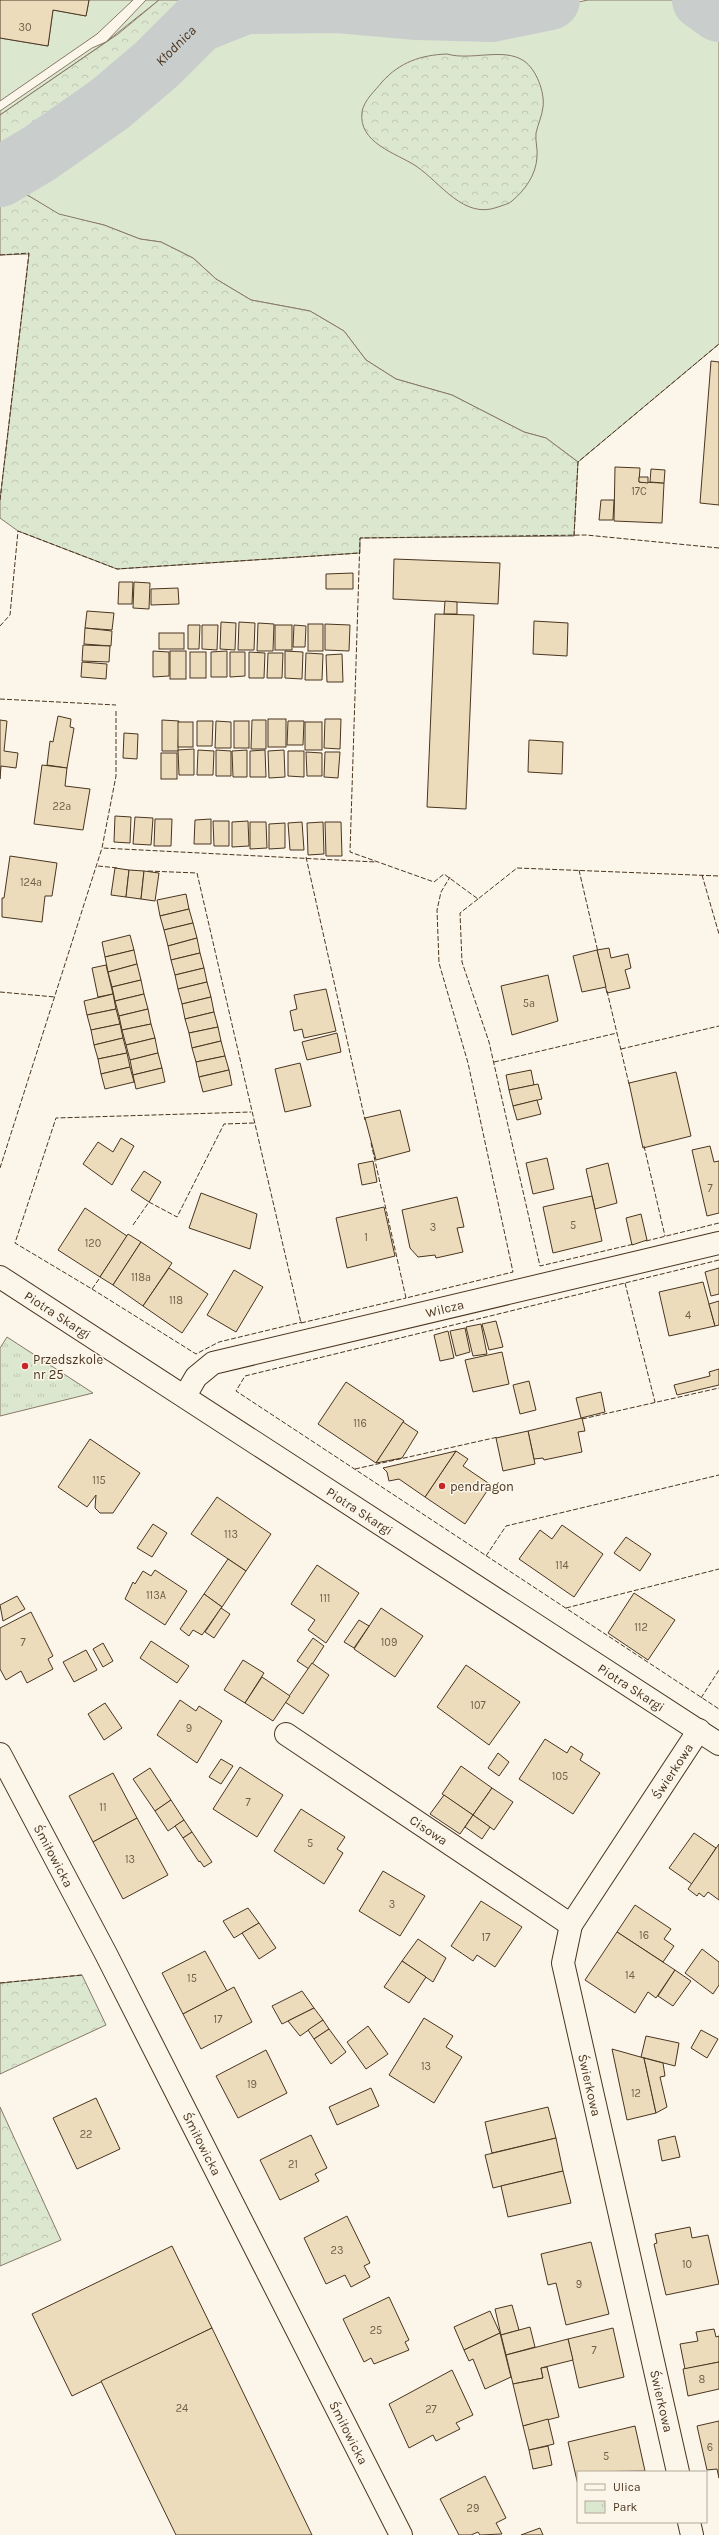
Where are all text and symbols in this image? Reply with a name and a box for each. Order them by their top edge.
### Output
house number: 30 [18,21,32,34]
water label: Kłodnica [152,22,200,70]
house number: 17C [631,485,647,498]
house number: 22a [53,800,71,813]
house number: 124a [20,876,42,889]
house number: 5a [523,997,535,1010]
house number: 7 [707,1182,713,1195]
house number: 5 [570,1219,576,1232]
house number: 3 [430,1221,436,1234]
house number: 1 [364,1231,368,1244]
house number: 120 [85,1237,101,1250]
house number: 118a [131,1271,151,1284]
street label: Piotra Skargi [22,1288,94,1342]
house number: 118 [169,1294,183,1307]
street label: Wilcza [424,1297,466,1320]
house number: 4 [685,1309,691,1322]
place label: Przedszkole nr 25 [33,1352,104,1382]
marker: Przedszkole nr 25 [20,1361,30,1371]
house number: 116 [353,1417,367,1430]
house number: 115 [92,1474,106,1487]
place label: pendragon [450,1479,514,1494]
marker: pendragon [437,1481,447,1491]
street label: Piotra Skargi [323,1484,396,1538]
house number: 113 [224,1528,238,1541]
house number: 114 [555,1559,569,1572]
house number: 113A [146,1589,167,1602]
house number: 111 [320,1592,330,1605]
house number: 112 [634,1621,648,1634]
house number: 7 [20,1636,26,1649]
house number: 109 [381,1636,397,1649]
street label: Piotra Skargi [595,1661,667,1715]
house number: 107 [470,1699,486,1712]
house number: 9 [186,1722,192,1735]
street label: Świerkowa [648,1740,696,1802]
house number: 105 [552,1770,568,1783]
house number: 7 [245,1796,251,1809]
house number: 11 [99,1801,107,1814]
street label: Cisowa [407,1812,450,1848]
street label: Śmiłowicka [31,1821,76,1890]
house number: 5 [307,1837,313,1850]
house number: 13 [125,1853,135,1866]
house number: 3 [389,1898,395,1911]
house number: 16 [639,1929,649,1942]
house number: 17 [482,1931,490,1944]
house number: 14 [625,1969,635,1982]
house number: 15 [187,1972,197,1985]
house number: 17 [214,2013,222,2026]
street label: Świerkowa [575,2052,605,2118]
house number: 13 [421,2060,431,2073]
house number: 19 [247,2078,257,2091]
house number: 12 [631,2087,641,2100]
street label: Śmiłowicka [179,2109,224,2178]
house number: 22 [80,2128,92,2141]
house number: 21 [288,2158,298,2171]
house number: 23 [331,2244,343,2257]
house number: 10 [682,2258,692,2271]
house number: 9 [576,2278,582,2291]
house number: 25 [370,2324,382,2337]
house number: 7 [591,2344,597,2357]
street label: Świerkowa [647,2368,677,2434]
house number: 8 [699,2373,706,2386]
street label: Śmiłowicka [326,2398,371,2467]
house number: 24 [176,2402,188,2415]
house number: 27 [425,2403,437,2416]
house number: 6 [707,2441,713,2454]
house number: 5 [603,2450,609,2463]
legend [577,2471,707,2523]
text: Ulica [613,2480,641,2494]
text: Park [613,2500,638,2514]
house number: 29 [467,2502,479,2515]

